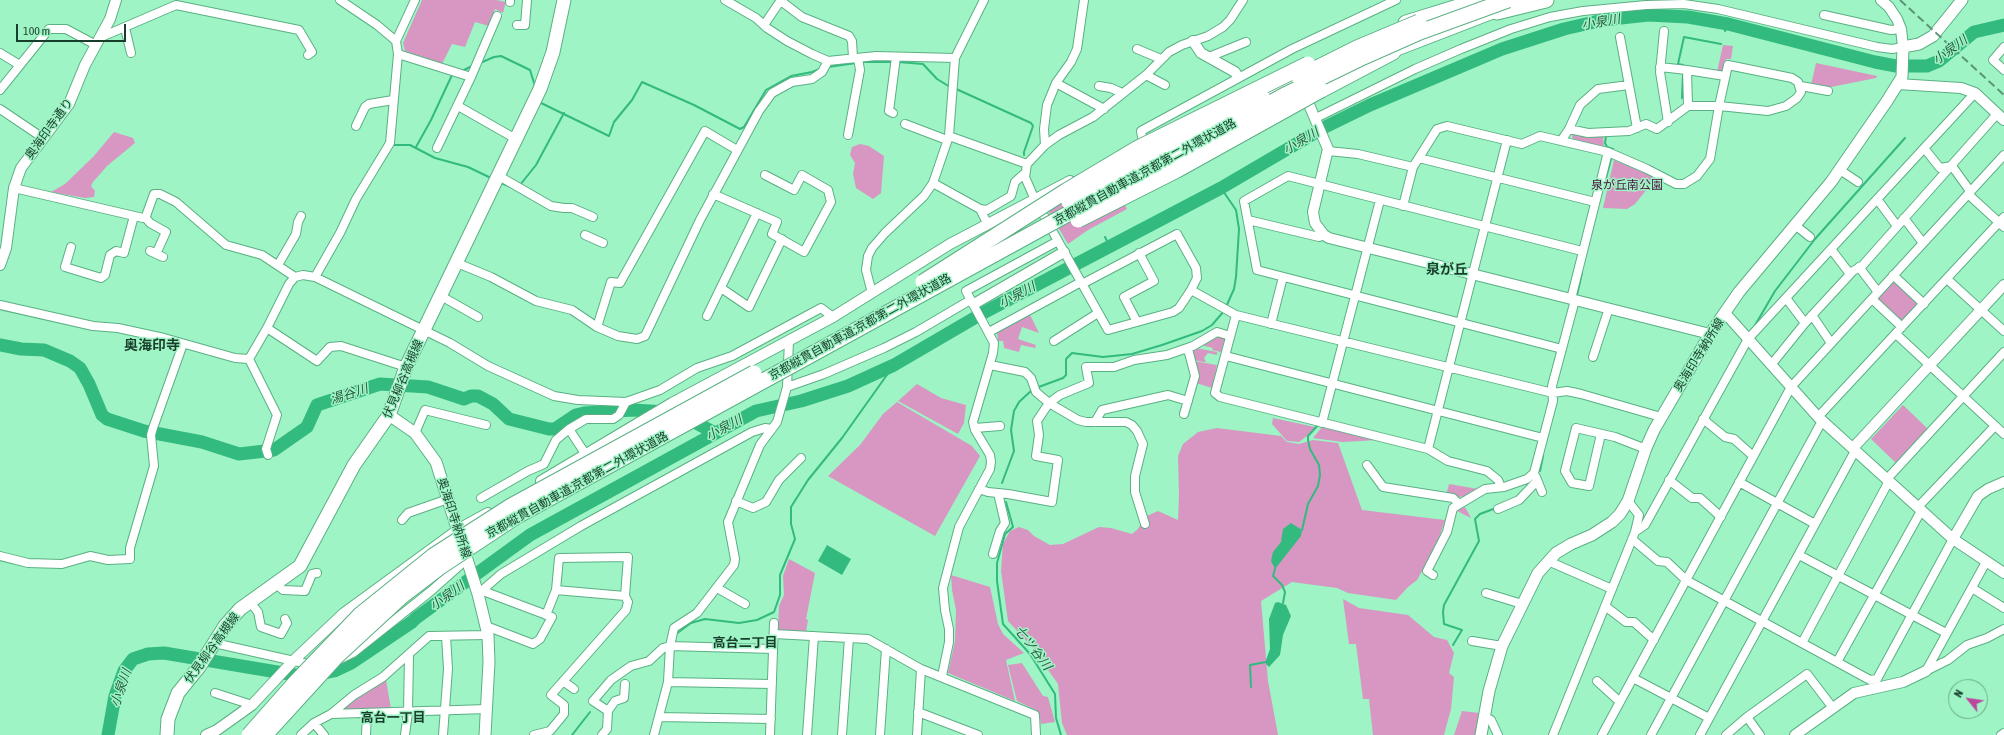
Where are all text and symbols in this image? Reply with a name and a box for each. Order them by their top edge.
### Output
water label: 小泉川 [1580,11,1622,33]
scale bar [18,16,128,42]
text: 100 m [23,24,50,38]
water label: 小泉川 [1930,32,1970,68]
street label: 奥海印寺通り [22,96,76,162]
street label: 京都縦貫自動車道;京都第二外環状道路 [1051,116,1239,228]
water label: 小泉川 [1280,124,1322,158]
park label: 泉が丘南公園 [1591,178,1663,192]
district label: 泉が丘 [1426,262,1468,278]
street label: 京都縦貫自動車道;京都第二外環状道路 [766,271,954,383]
water label: 小泉川 [996,279,1038,311]
street label: 奥海印寺納所線 [1671,316,1727,394]
district label: 奥海印寺 [124,338,180,354]
street label: 伏見柳谷高槻線 [380,338,426,420]
water label: 湯谷川 [328,381,370,407]
water label: 小泉川 [703,412,745,444]
street label: 京都縦貫自動車道;京都第二外環状道路 [483,429,671,541]
street label: 奥海印寺納所線 [434,476,474,560]
water label: 小泉川 [427,578,467,614]
street label: 伏見柳谷高槻線 [181,610,243,686]
water label: 七ツ谷川 [1011,623,1055,673]
district label: 高台二丁目 [713,635,777,651]
water label: 小泉川 [107,667,135,709]
north arrow [1948,679,1988,719]
text: N [1952,688,1965,699]
district label: 高台一丁目 [361,710,425,726]

